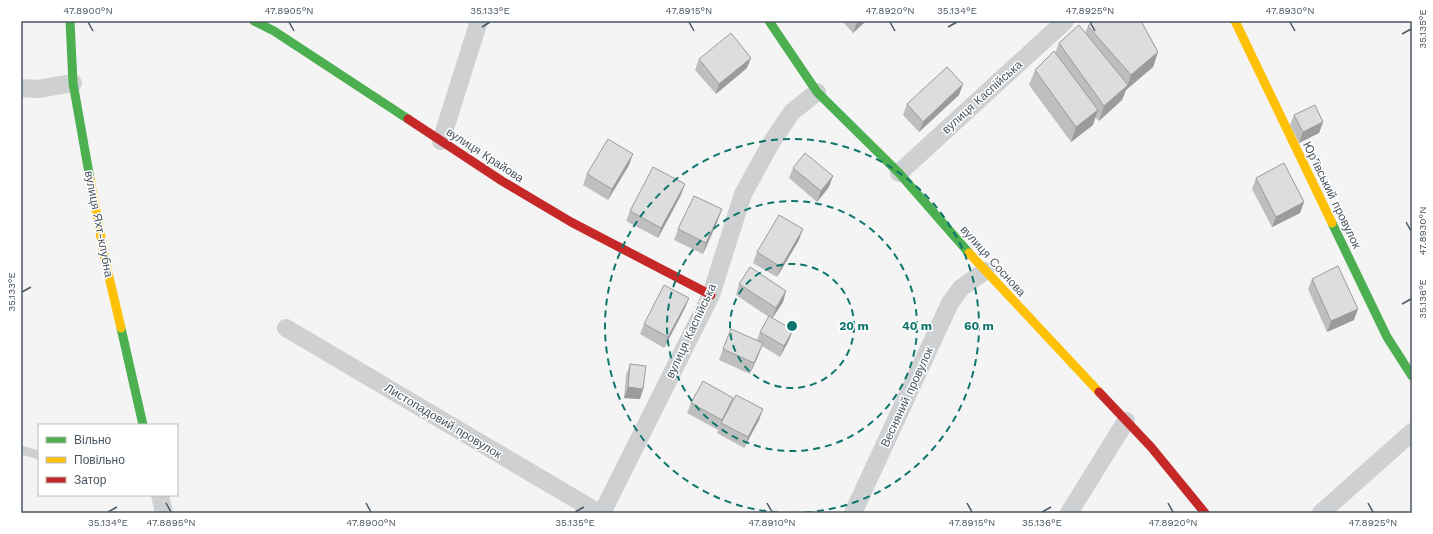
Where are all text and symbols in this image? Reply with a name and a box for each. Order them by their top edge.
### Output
text: 47.8900°N [63,5,113,16]
text: 47.8905°N [264,5,314,16]
text: 35.133°E [470,5,510,16]
text: 47.8915°N [666,5,712,16]
text: 47.8920°N [865,5,915,16]
text: 35.134°E [937,5,977,16]
text: 47.8925°N [1066,5,1114,16]
text: 47.8930°N [1265,5,1315,16]
text: 35.135°E [1417,9,1428,49]
street label: вулиця Каспійська [939,57,1025,137]
street label: вулиця Крайова [444,125,527,185]
street label: Юр’ївський провулок [1300,139,1364,251]
street label: вулиця Яхт-клубна [82,170,116,279]
text: 47.8930°N [1417,206,1428,256]
street label: вулиця Соснова [957,223,1029,300]
text: 35.133°E [6,272,17,312]
text: 35.136°E [1417,279,1428,319]
street label: вулиця Каспійська [663,281,719,381]
centre of rings [785,319,799,333]
text: 20 m [839,319,869,333]
text: 40 m [902,319,932,333]
text: 60 m [964,319,994,333]
street label: Весняний провулок [878,344,937,449]
street label: Листопадовий провулок [382,380,505,462]
legend [38,424,178,496]
text: Вільно [74,433,112,447]
text: Повільно [74,453,125,467]
text: Затор [74,473,107,487]
text: 35.134°E [88,517,128,528]
text: 47.8895°N [146,517,196,528]
text: 47.8900°N [346,517,396,528]
text: 35.135°E [555,517,595,528]
text: 47.8910°N [748,517,796,528]
text: 47.8915°N [949,517,995,528]
text: 35.136°E [1022,517,1062,528]
text: 47.8920°N [1148,517,1198,528]
text: 47.8925°N [1349,517,1397,528]

